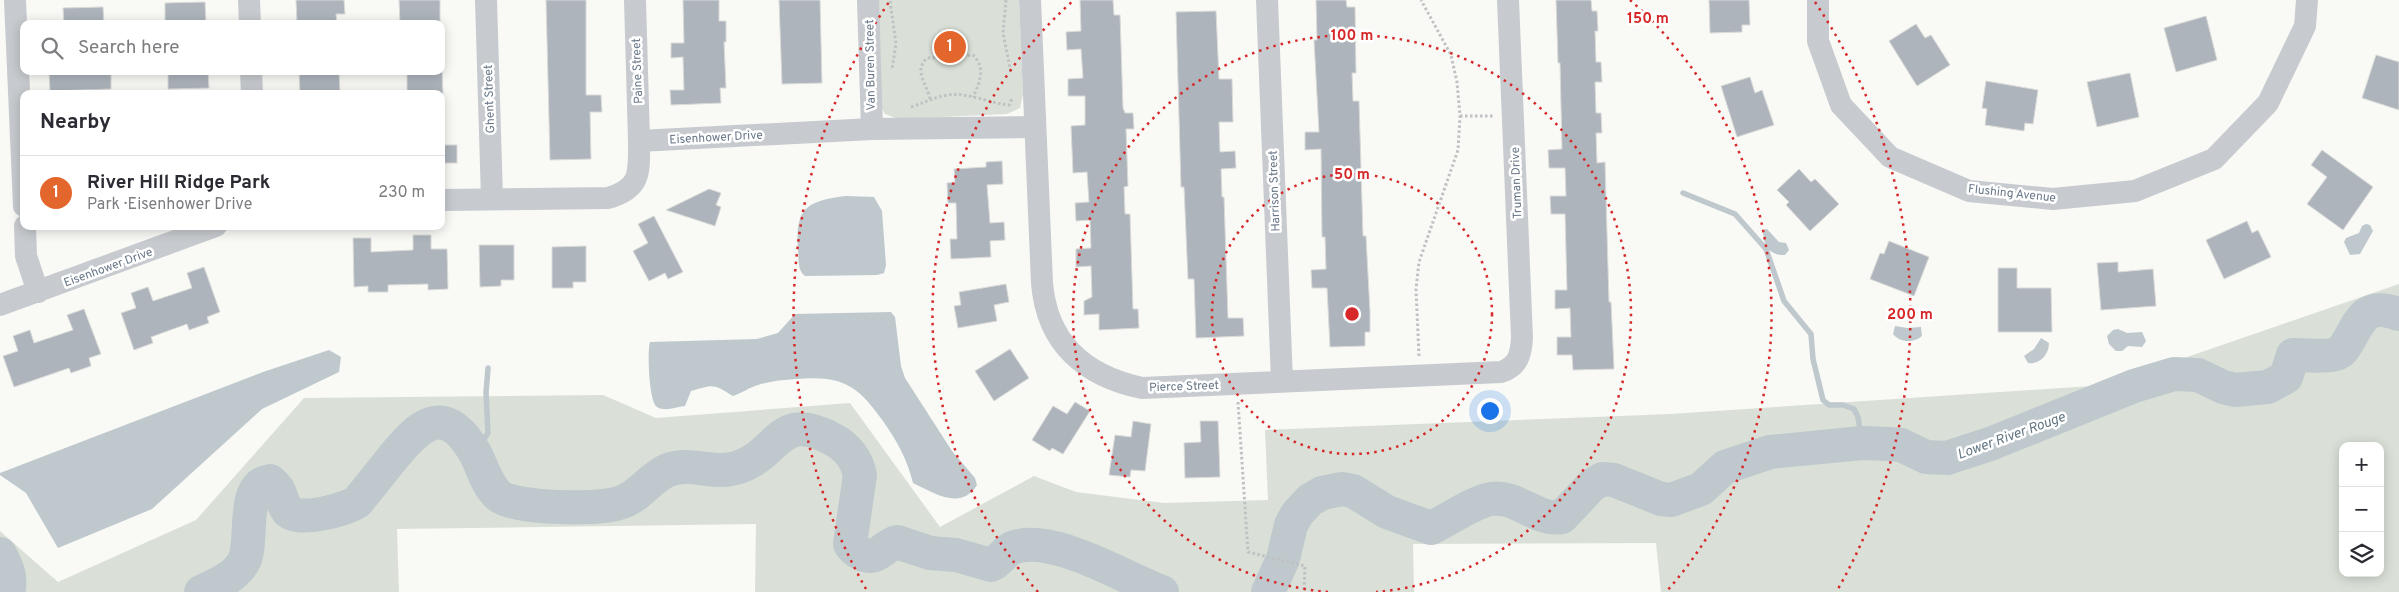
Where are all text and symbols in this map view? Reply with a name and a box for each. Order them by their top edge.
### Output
text: 150 m [1627,10,1669,29]
street label: Van Buren Street [862,19,880,111]
search box [20,20,445,75]
text: 100 m [1331,27,1373,46]
pin: 1 [934,28,966,66]
icon: search [38,34,66,62]
text: Search here [78,36,180,60]
street label: Paine Street [629,38,647,104]
street label: Ghent Street [481,64,499,134]
text: Nearby [40,109,111,136]
street label: Eisenhower Drive [669,128,763,148]
street label: Truman Drive [1508,147,1526,219]
street label: Harrison Street [1266,150,1284,232]
text: 50 m [1334,166,1370,185]
text: River Hill Ridge Park [87,171,270,195]
street label: Flushing Avenue [1967,181,2057,207]
text: 1 [53,183,59,203]
text: 230 m [378,183,425,203]
text: Park · Eisenhower Drive [87,195,252,215]
street label: Eisenhower Drive [62,244,155,291]
centre of rings [1343,305,1361,323]
text: 200 m [1887,306,1933,325]
street label: Pierce Street [1149,378,1219,396]
your location [1477,398,1503,424]
water label: Lower River Rouge [1955,409,2069,464]
map controls [2339,442,2384,577]
button: + [2339,442,2384,487]
button: − [2339,487,2384,532]
button: layers [2339,532,2384,577]

